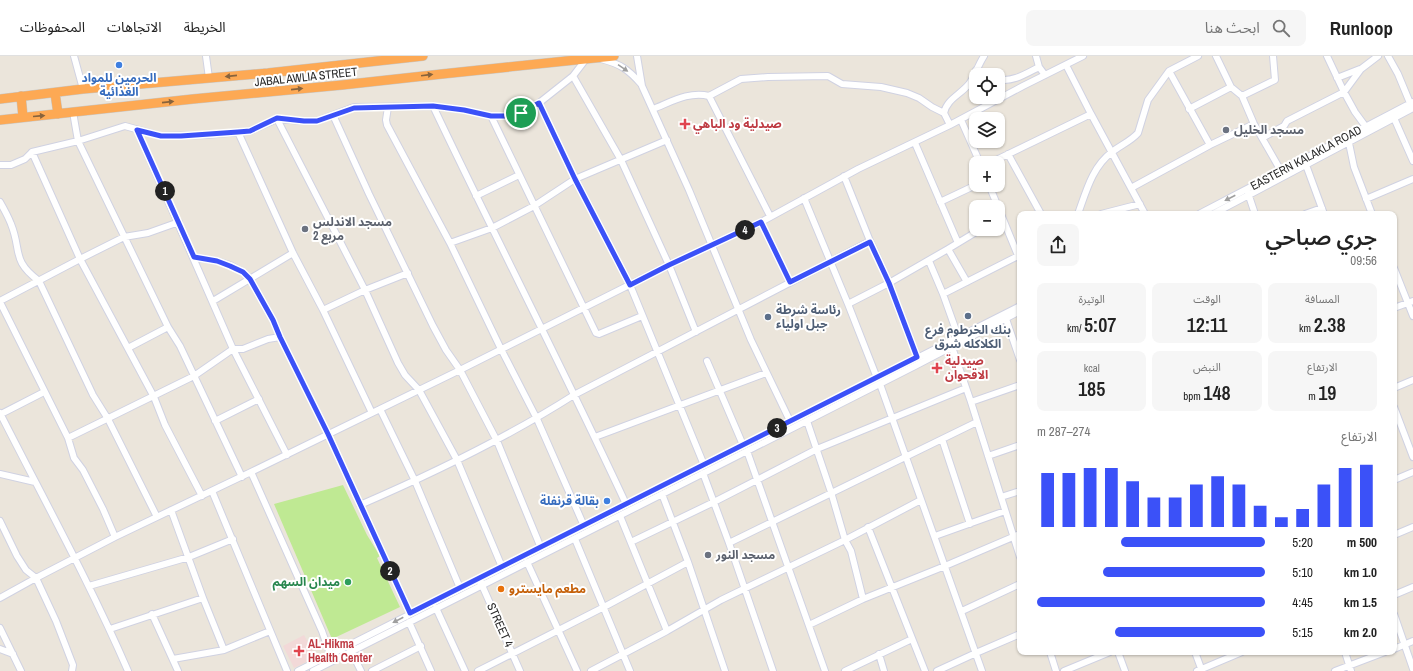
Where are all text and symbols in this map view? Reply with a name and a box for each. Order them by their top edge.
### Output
search box [1026,10,1306,46]
text: Runloop [1330,15,1393,41]
text: ابحث هنا [1205,17,1260,38]
icon: search [1270,17,1292,39]
text: المحفوظات [20,18,85,36]
text: الاتجاهات [107,18,162,36]
text: الخريطة [184,18,226,36]
marker: الحرمين للمواد الغذائية [114,60,124,70]
street label: JABAL AWLIA STREET [254,64,358,90]
one-way arrow [617,64,629,71]
map controls [969,68,1005,236]
button: locate [969,68,1005,104]
place label: الحرمين للمواد الغذائية [82,70,156,100]
one-way arrow [421,72,433,79]
one-way arrow [225,73,237,79]
one-way arrow [291,86,303,93]
pin [504,96,538,130]
one-way arrow [162,98,174,105]
icon: arrive [510,102,532,124]
one-way arrow [33,112,45,119]
button: layers [969,112,1005,148]
place label: صيدلية ود الباهي [693,116,782,134]
marker: صيدلية ود الباهي [680,119,690,129]
place label: مسجد الخليل [1234,122,1304,138]
street label: EASTERN KALAKLA ROAD [1248,122,1364,194]
marker: مسجد الخليل [1221,125,1231,135]
button: + [969,156,1005,192]
pin: 1 [155,181,175,201]
text: 1 [162,184,168,198]
one-way arrow [1224,195,1236,201]
button: − [969,200,1005,236]
place label: مسجد الاندلس مربع 2 [313,214,392,245]
pin: 4 [735,220,755,240]
text: جري صباحي [1265,222,1377,252]
text: 4 [742,223,748,237]
marker: مسجد الاندلس مربع 2 [300,224,310,234]
button: share [1037,224,1079,266]
text: 09:56 [1350,252,1377,269]
text: الوتيرة [1078,292,1105,306]
text: الوقت [1193,292,1221,306]
text: المسافة [1305,292,1340,306]
place label: رئاسة شرطة جبل اولياء [776,302,841,332]
marker: بنك الخرطوم فرع الكلاكله شرق [963,311,973,321]
text: 5:07 [1084,311,1116,338]
text: 12:11 [1187,311,1227,338]
text: 2.38 [1314,311,1346,338]
marker: رئاسة شرطة جبل اولياء [763,312,773,322]
text: /km [1067,321,1084,335]
text: km [1299,321,1314,335]
place label: بنك الخرطوم فرع الكلاكله شرق [925,322,1011,352]
place label: صيدلية الاقحوان [945,353,988,383]
text: النبض [1193,360,1221,374]
text: الارتفاع [1307,360,1337,374]
text: kcal [1084,361,1100,375]
marker: صيدلية الاقحوان [932,363,942,373]
text: 185 [1078,375,1105,402]
text: 148 [1203,379,1231,406]
text: 19 [1318,379,1336,406]
text: bpm [1183,389,1203,403]
text: m [1308,389,1318,403]
pin: 3 [767,418,787,438]
text: 3 [774,421,780,435]
text: 274–287 m [1037,423,1090,440]
text: الارتفاع [1341,428,1377,445]
place label: بقالة قرنفلة [540,493,599,509]
marker: بقالة قرنفلة [602,496,612,506]
text: 5:20 [1292,534,1313,551]
text: 500 m [1347,534,1377,551]
place label: مسجد النور [715,547,775,563]
marker: مسجد النور [703,550,713,560]
pin: 2 [380,561,400,581]
text: 2 [387,564,393,578]
text: 5:10 [1292,564,1313,581]
text: 1.0 km [1344,564,1377,581]
place label: ميدان السهم [272,574,340,591]
marker: ميدان السهم [343,577,353,587]
place label: مطعم مايسترو [509,581,586,598]
marker: مطعم مايسترو [496,584,506,594]
text: 4:45 [1292,594,1313,611]
text: 1.5 km [1344,594,1377,611]
street label: STREET 4 [483,600,517,650]
one-way arrow [392,616,404,623]
text: 5:15 [1292,624,1313,641]
text: 2.0 km [1344,624,1377,641]
place label: AL-Hikma Health Center [308,636,372,666]
marker: AL-Hikma Health Center [293,645,305,657]

